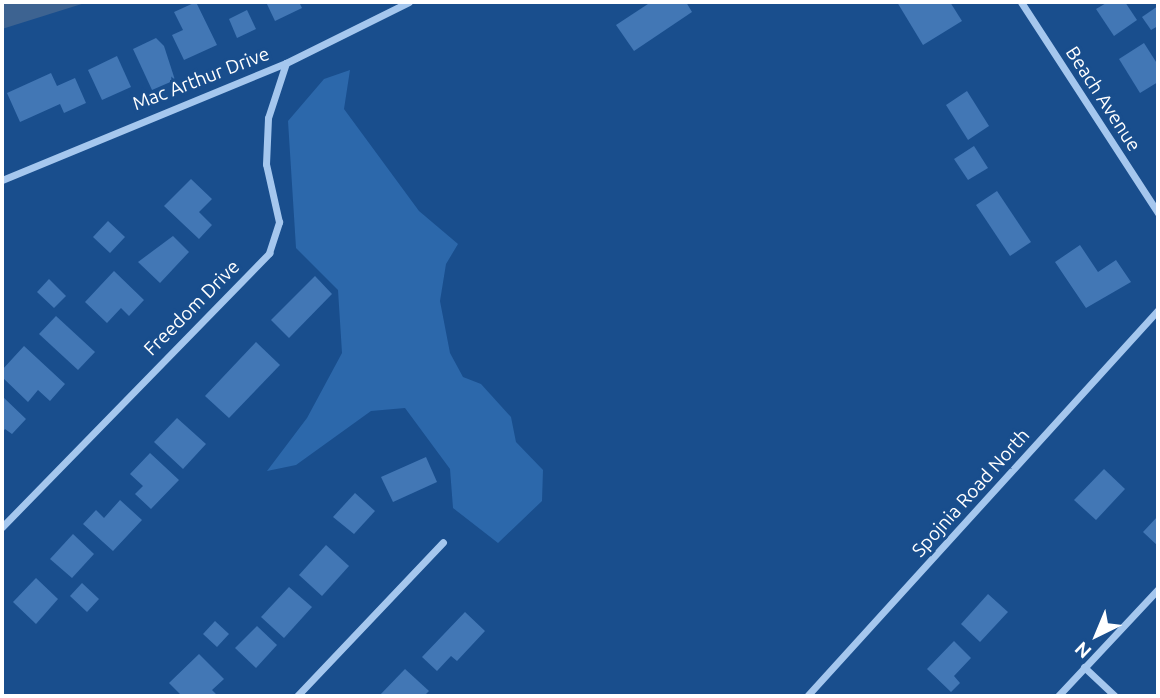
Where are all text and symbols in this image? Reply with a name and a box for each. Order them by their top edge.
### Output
street label: Mac Arthur Drive [129,42,273,116]
street label: Beach Avenue [1061,42,1145,156]
street label: Freedom Drive [139,255,245,361]
street label: Spojnia Road North [907,424,1035,562]
north arrow [1062,600,1132,670]
text: N [1070,637,1095,663]

